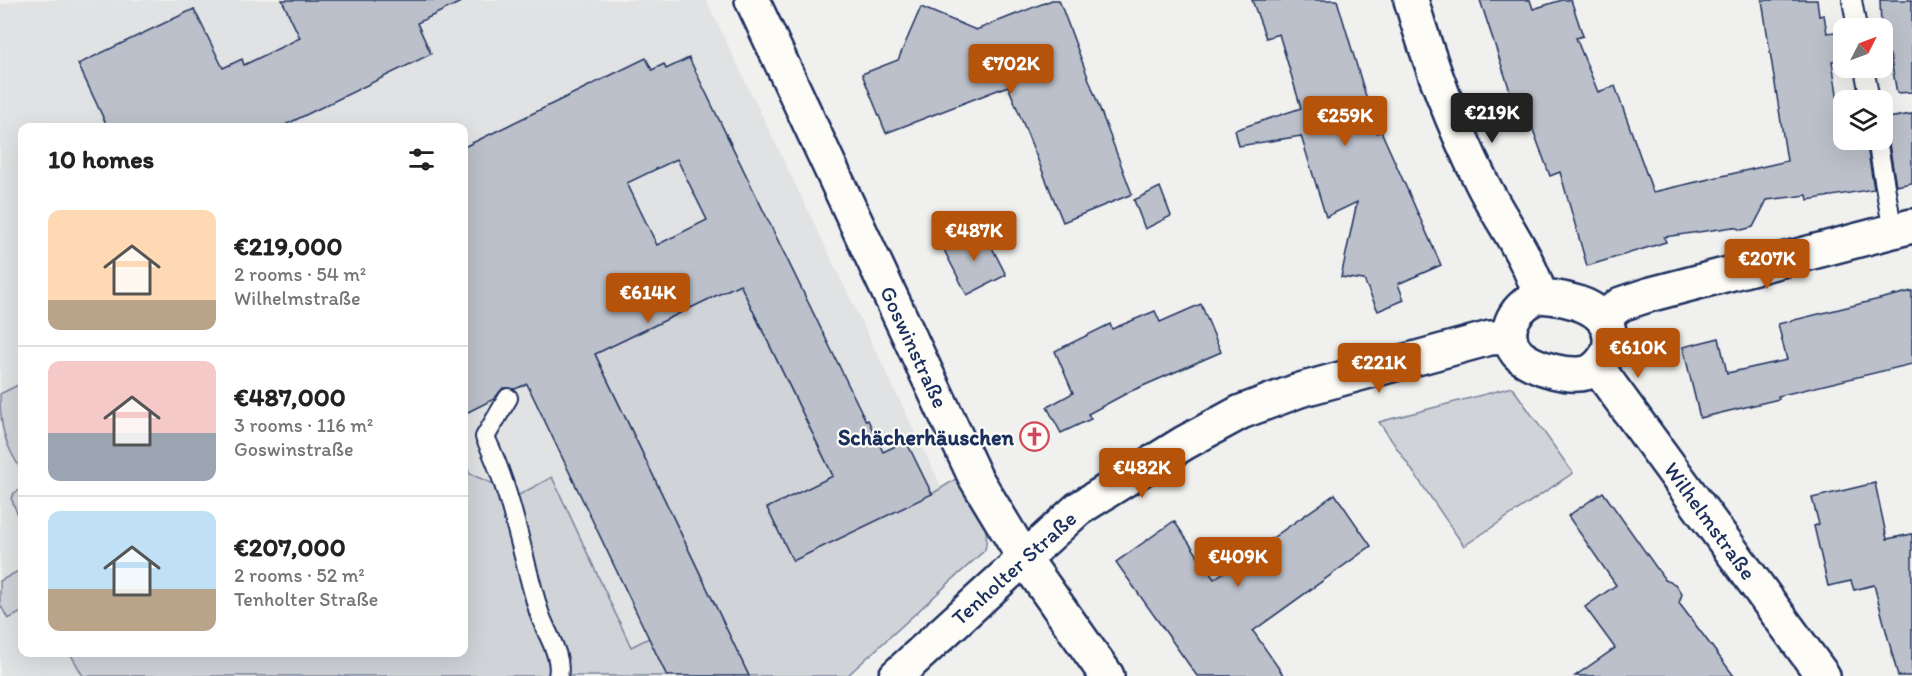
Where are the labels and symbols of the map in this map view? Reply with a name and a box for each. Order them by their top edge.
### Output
north arrow [1833,18,1893,78]
pin: €702K [969,44,1053,95]
pin: €219K [1450,93,1534,144]
pin: €259K [1303,96,1387,147]
pin: €487K [932,211,1016,262]
pin: €207K [1725,239,1809,290]
pin: €614K [606,273,690,324]
street label: Goswinstraße [874,282,954,412]
pin: €610K [1596,328,1680,379]
pin: €221K [1337,343,1421,394]
church icon: Schächerhäuschen [1019,421,1051,453]
place label: Schächerhäuschen [838,424,1015,451]
pin: €482K [1100,448,1184,499]
street label: Wilhelmstraße [1658,457,1762,585]
street label: Tenholter Straße [946,505,1082,631]
pin: €409K [1196,537,1280,588]

